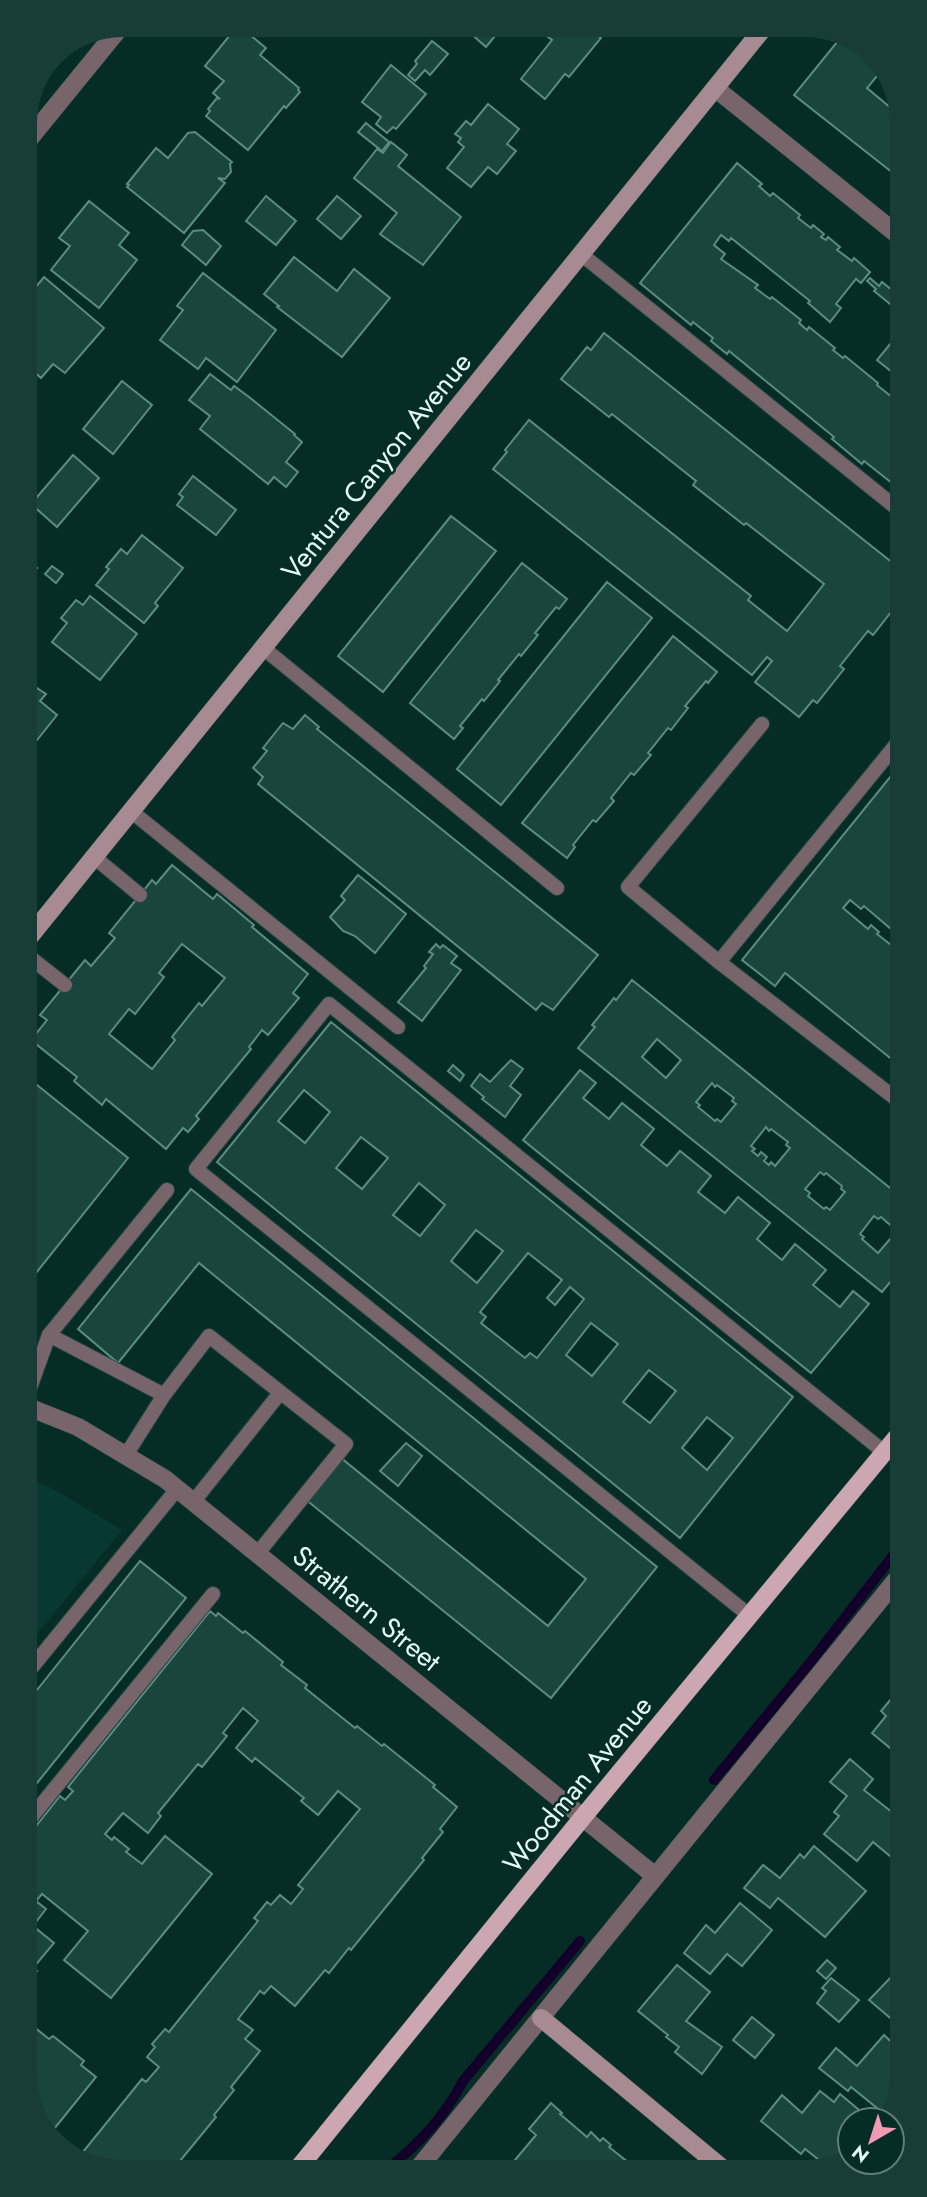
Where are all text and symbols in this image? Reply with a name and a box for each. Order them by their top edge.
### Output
street label: Ventura Canyon Avenue [271,343,481,589]
street label: Strathern Street [284,1536,450,1681]
street label: Woodman Avenue [493,1687,662,1882]
north arrow [836,2106,906,2176]
text: N [846,2139,875,2169]

